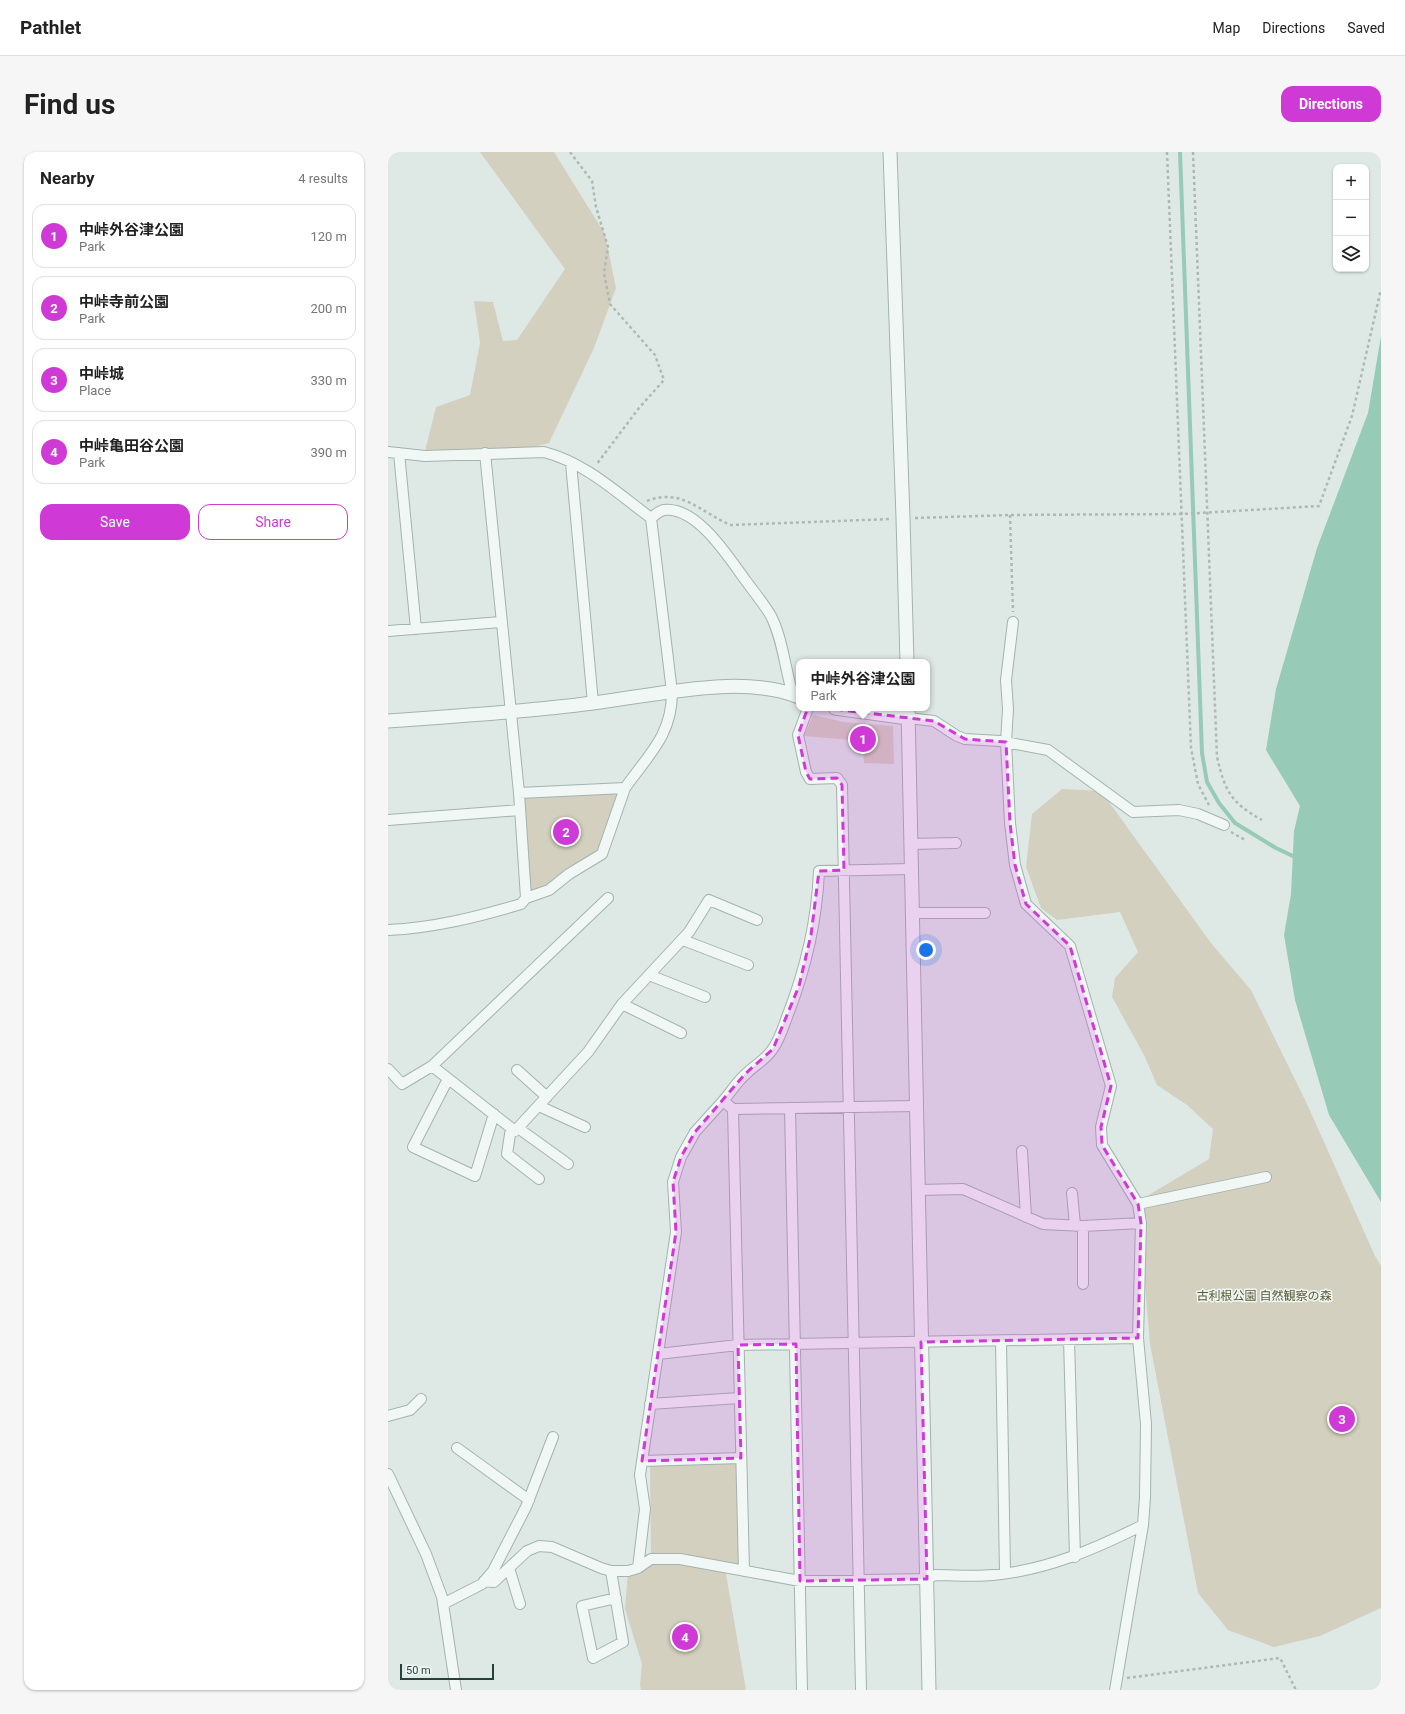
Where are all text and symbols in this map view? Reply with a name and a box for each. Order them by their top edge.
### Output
text: Pathlet [20,16,81,39]
text: Map [1213,20,1240,36]
text: Directions [1262,20,1325,36]
text: Saved [1347,20,1385,36]
button: Directions [1281,86,1381,122]
text: Find us [24,88,115,121]
map controls [1333,164,1369,272]
button: + [1333,164,1369,200]
text: Nearby [40,168,95,188]
text: 4 results [298,171,348,186]
button: − [1333,200,1369,236]
text: 中峠外谷津公園 [79,221,184,239]
text: 1 [50,229,58,244]
text: 120 m [310,229,347,244]
button: layers [1333,236,1369,272]
text: Park [79,239,105,254]
text: 中峠寺前公園 [79,293,169,311]
text: 2 [50,301,58,316]
text: 200 m [310,301,347,316]
text: Park [79,311,105,326]
text: 中峠城 [79,365,124,383]
text: 3 [50,373,58,388]
text: 330 m [310,373,347,388]
text: Place [79,383,111,398]
text: 中峠亀田谷公園 [79,437,184,455]
text: 4 [50,445,58,460]
text: 390 m [310,445,347,460]
text: Park [79,455,105,470]
button: Save [40,504,190,540]
button: Share [198,504,348,540]
popup [796,659,930,711]
text: 中峠外谷津公園 [810,670,916,688]
text: Park [810,688,837,703]
pin: 1 [850,724,876,754]
pin: 2 [553,817,579,847]
your location [916,940,936,960]
park label: 古利根公園 自然観察の森 [1197,1289,1331,1303]
pin: 3 [1329,1404,1355,1434]
pin: 4 [672,1622,698,1652]
scale bar [400,1662,494,1681]
text: 50 m [406,1664,431,1677]

